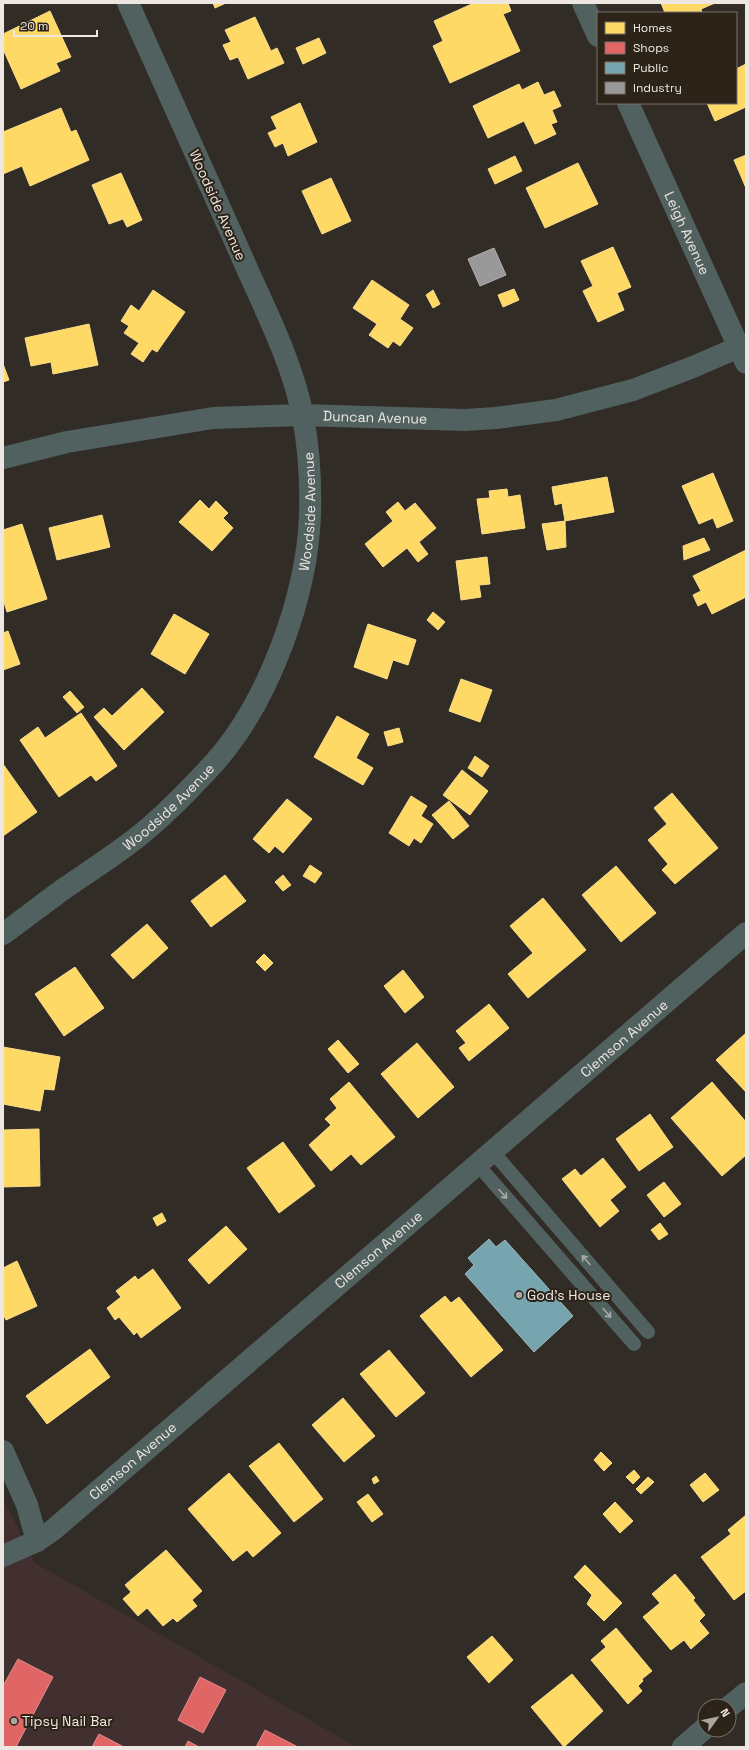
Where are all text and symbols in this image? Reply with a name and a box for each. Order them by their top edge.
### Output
scale bar [14,12,97,38]
legend [597,12,737,104]
text: 20 m [20,18,48,34]
text: Homes [633,20,672,36]
text: Shops [633,40,669,56]
text: Public [633,60,668,76]
text: Industry [633,80,682,96]
street label: Woodside Avenue [186,147,250,263]
street label: Leigh Avenue [660,189,714,278]
street label: Duncan Avenue [323,407,427,428]
street label: Woodside Avenue [294,451,319,573]
street label: Woodside Avenue [119,760,218,854]
street label: Clemson Avenue [576,996,672,1081]
one-way arrow [499,1189,508,1200]
street label: Clemson Avenue [331,1207,426,1292]
one-way arrow [582,1255,591,1265]
place label: God's House [527,1286,610,1304]
marker: God's House [514,1290,524,1300]
one-way arrow [602,1308,611,1318]
street label: Clemson Avenue [85,1418,180,1504]
north arrow [697,1698,737,1738]
text: N [718,1706,733,1719]
place label: Tipsy Nail Bar [22,1712,112,1730]
marker: Tipsy Nail Bar [9,1716,19,1726]

